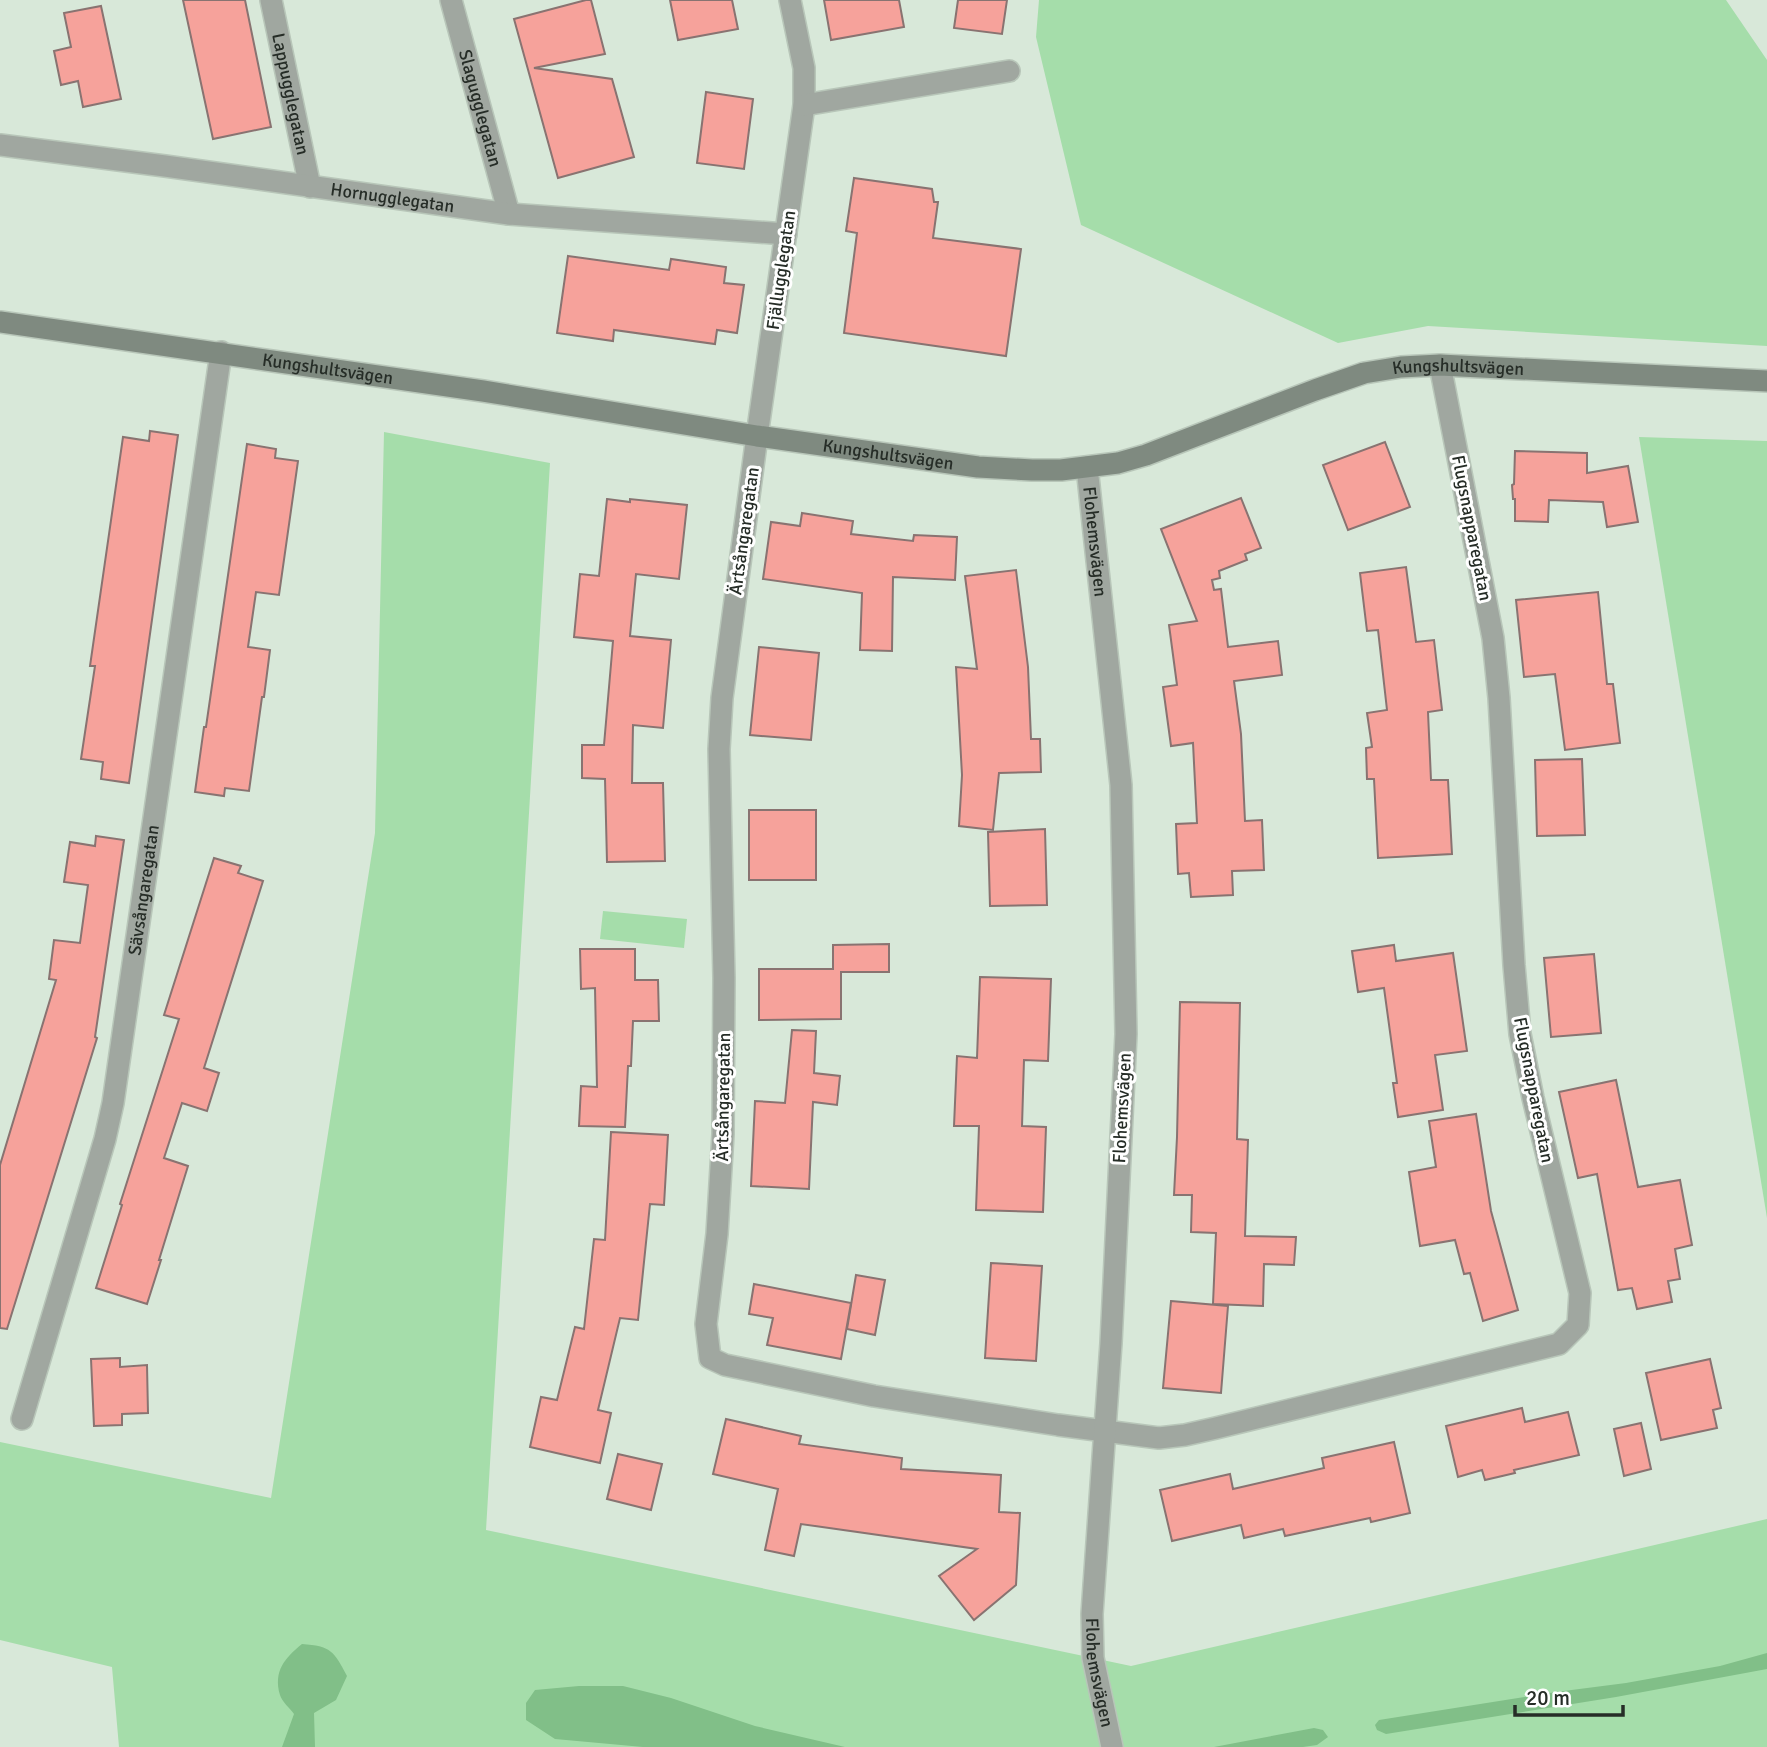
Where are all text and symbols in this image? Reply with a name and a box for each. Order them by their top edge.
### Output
street label: Lappugglegatan [267,31,314,157]
street label: Slagugglegatan [454,47,507,169]
street label: Hornugglegatan [329,178,456,217]
street label: Fjällugglegatan [762,209,800,331]
street label: Kungshultsvägen [261,349,395,389]
street label: Kungshultsvägen [1391,354,1525,380]
street label: Kungshultsvägen [821,434,955,474]
street label: Flugsnapparegatan [1447,453,1497,603]
street label: Ärtsångaregatan [724,466,764,596]
street label: Flohemsvägen [1078,485,1112,598]
street label: Sävsångaregatan [123,823,164,957]
street label: Flugsnapparegatan [1509,1015,1559,1165]
street label: Ärtsångaregatan [711,1032,735,1162]
street label: Flohemsvägen [1108,1052,1136,1164]
street label: Flohemsvägen [1081,1618,1118,1729]
scale bar [1515,1674,1624,1718]
text: 20 m [1526,1685,1570,1711]

